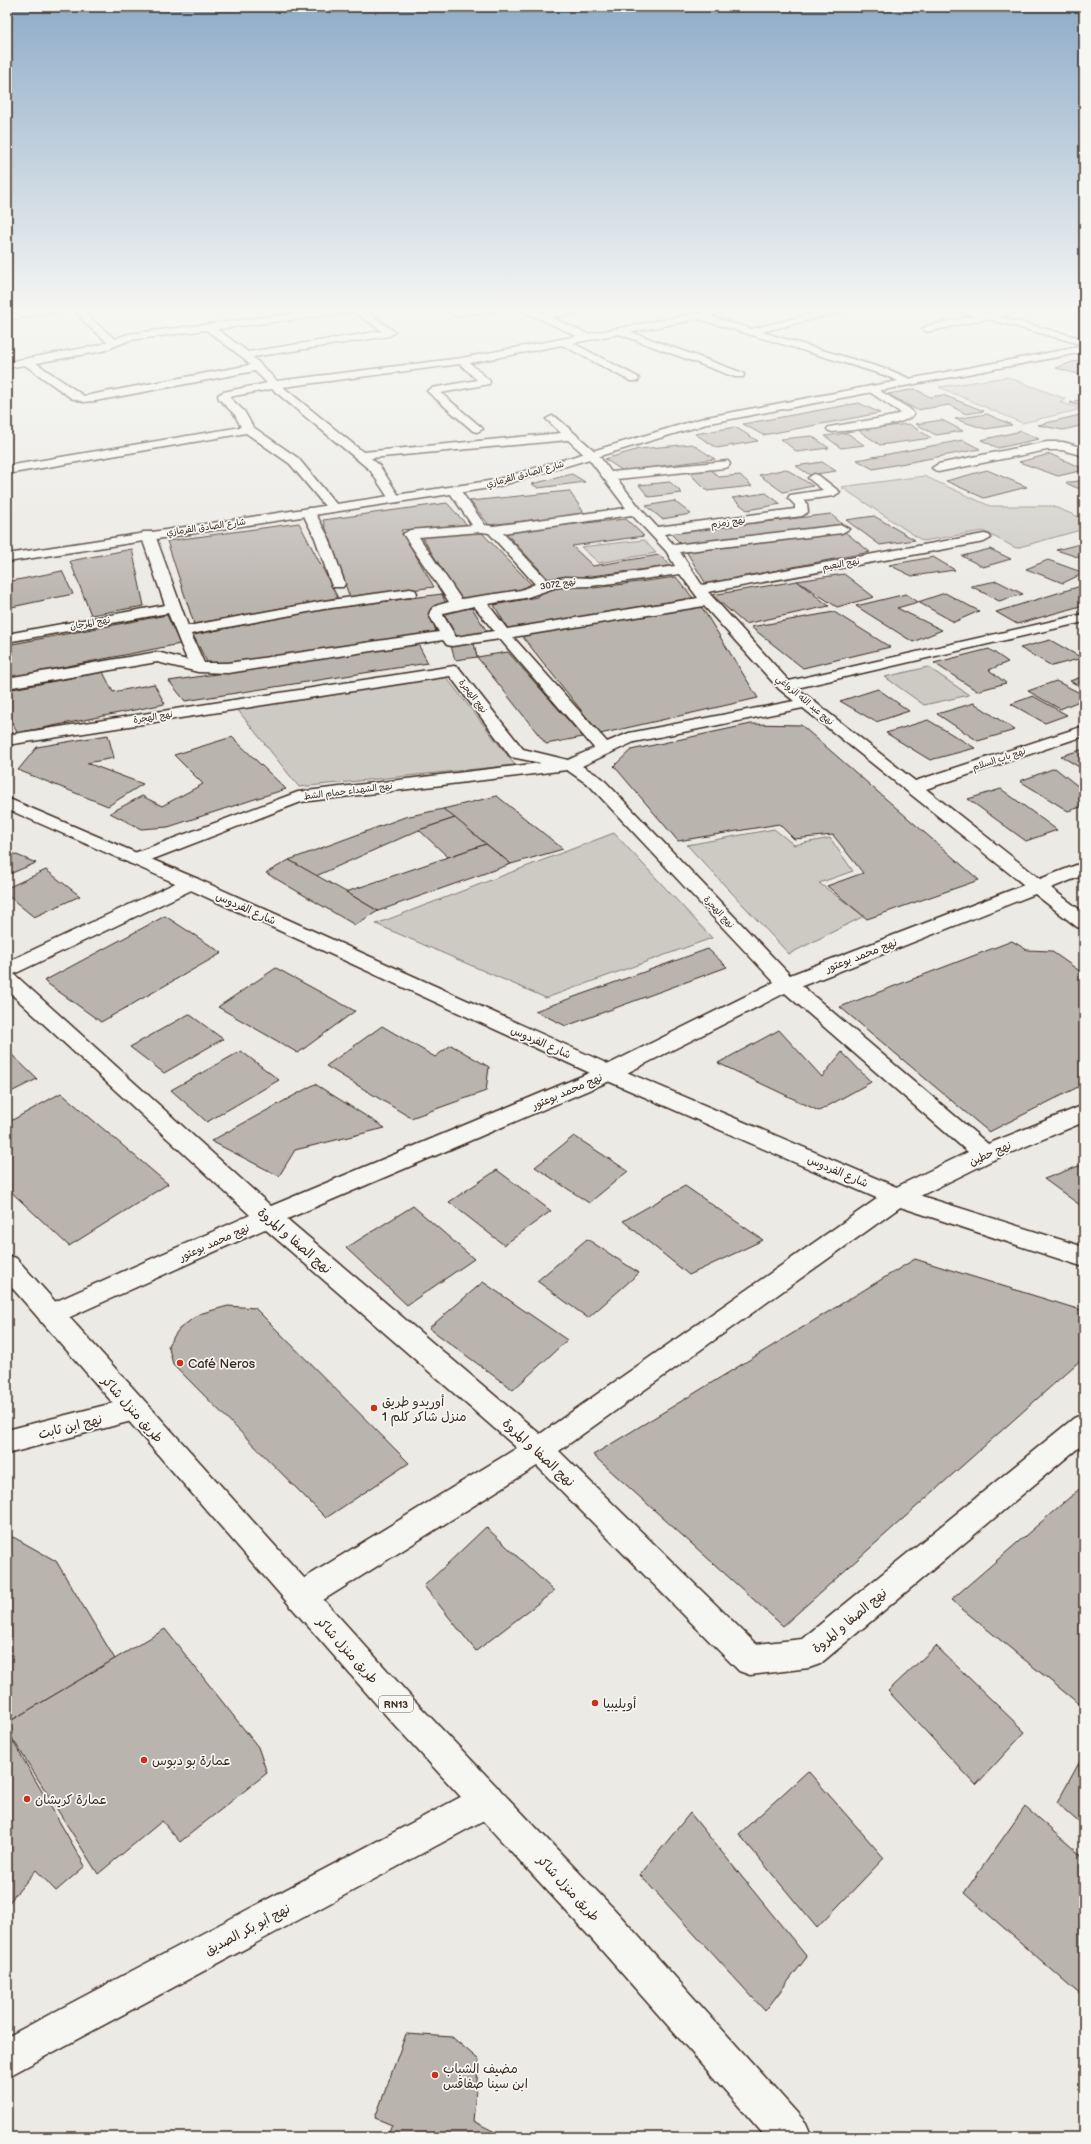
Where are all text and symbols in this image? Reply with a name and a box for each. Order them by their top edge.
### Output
street label: شارع الصادق القرمازي [485,459,566,491]
street label: نهج زمزم [710,515,746,531]
street label: شارع الصادق القرمازي [166,516,247,540]
street label: نهج النعيم [822,556,861,574]
street label: نهج 3072 [539,576,577,593]
street label: نهج المرجان [69,615,111,632]
street label: نهج عبد الله الزواغي [772,673,836,730]
street label: نهج الهجرة [456,677,489,716]
street label: نهج الهجرة [133,709,174,726]
street label: نهج باب السلام [971,746,1028,774]
street label: نهج الشهداء حمام الشط [303,781,393,803]
street label: شارع الفردوس [213,889,278,929]
street label: نهج الهجرة [701,894,736,931]
street label: نهج محمد بوعتور [823,936,899,976]
street label: شارع الفردوس [508,1023,573,1063]
street label: نهج محمد بوعتور [529,1071,605,1114]
street label: نهج حطين [967,1138,1014,1169]
street label: شارع الفردوس [805,1153,870,1192]
street label: نهج الصفا و المروة [253,1204,335,1278]
street label: نهج محمد بوعتور [176,1221,252,1265]
place label: Café Neros [188,1356,256,1372]
marker: Café Neros [175,1358,185,1368]
street label: طريق منزل شاكر [98,1372,166,1446]
place label: أوريدو طريق منزل شاكر كلم 1 [382,1394,467,1427]
marker: أوريدو طريق منزل شاكر كلم 1 [369,1403,379,1413]
street label: نهج ابن ثابت [37,1411,104,1444]
street label: نهج الصفا و المروة [498,1415,578,1491]
street label: نهج الصفا و المروة [809,1585,891,1657]
street label: طريق منزل شاكر [313,1613,381,1687]
road number: RN13 [379,1696,413,1712]
place label: أويليبيا [603,1696,637,1712]
marker: أويليبيا [590,1698,600,1708]
place label: عمارة بو دبوس [152,1753,231,1769]
marker: عمارة بو دبوس [139,1755,149,1765]
place label: عمارة كريشان [35,1792,107,1808]
marker: عمارة كريشان [22,1794,32,1804]
street label: طريق منزل شاكر [533,1852,603,1925]
street label: نهج أبو بكر الصديق [202,1901,293,1960]
place label: مضيف الشباب ابن سينا صفاقس [443,2061,528,2092]
marker: مضيف الشباب ابن سينا صفاقس [430,2070,440,2080]

